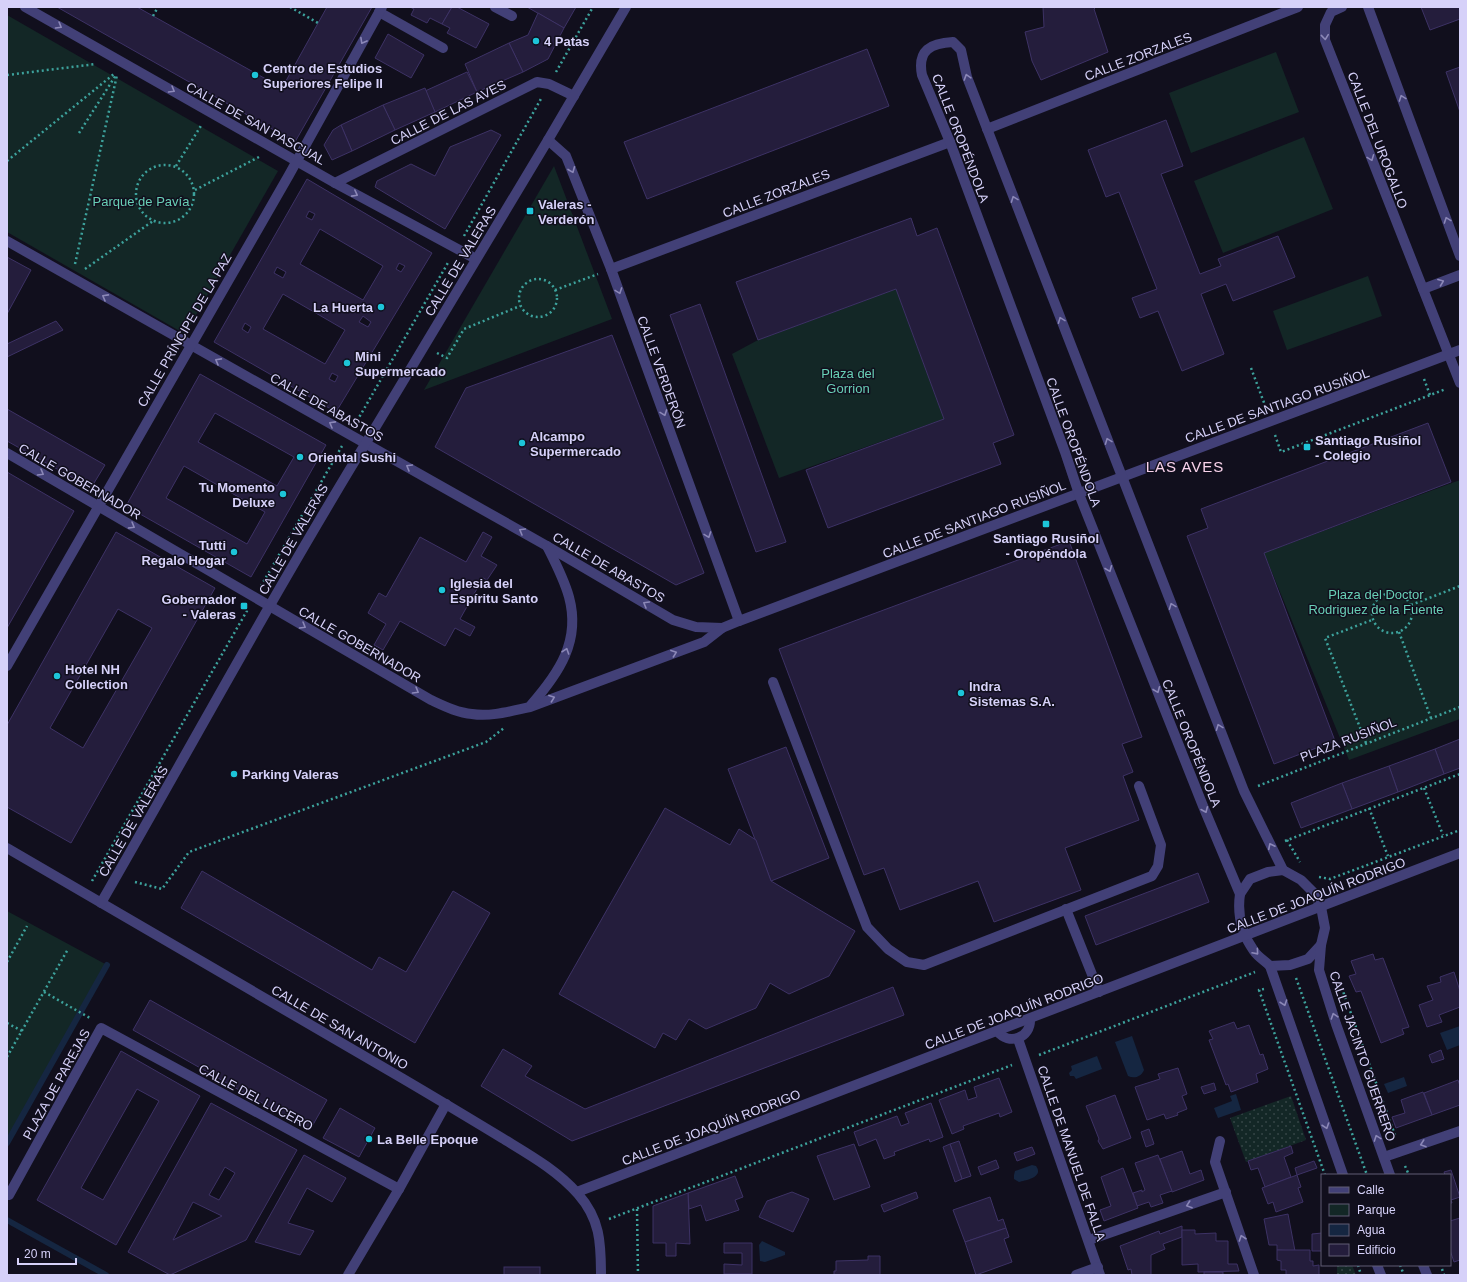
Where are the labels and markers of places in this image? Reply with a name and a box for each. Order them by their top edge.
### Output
place label: 4 Patas [544,34,590,49]
marker: 4 Patas [531,36,541,46]
place label: Centro de Estudios Superiores Felipe II [263,61,383,91]
marker: Centro de Estudios Superiores Felipe II [250,70,260,80]
place label: Valeras - Verderón [538,197,594,227]
marker: Valeras - Verderón [525,206,535,216]
place label: La Huerta [313,300,374,315]
marker: La Huerta [376,302,386,312]
place label: Mini Supermercado [355,349,446,379]
marker: Mini Supermercado [342,358,352,368]
place label: Alcampo Supermercado [530,429,621,459]
place label: Santiago Rusiñol - Colegio [1315,433,1421,463]
marker: Alcampo Supermercado [517,438,527,448]
marker: Santiago Rusiñol - Colegio [1302,442,1312,452]
place label: Oriental Sushi [308,450,396,465]
marker: Oriental Sushi [295,452,305,462]
place label: Tu Momento Deluxe [199,480,275,510]
marker: Tu Momento Deluxe [278,489,288,499]
marker: Santiago Rusiñol - Oropéndola [1041,519,1051,529]
place label: Santiago Rusiñol - Oropéndola [993,531,1099,561]
place label: Tutti Regalo Hogar [141,538,226,568]
marker: Tutti Regalo Hogar [229,547,239,557]
place label: Iglesia del Espíritu Santo [450,576,538,606]
marker: Iglesia del Espíritu Santo [437,585,447,595]
place label: Gobernador - Valeras [162,592,236,622]
marker: Gobernador - Valeras [239,601,249,611]
place label: Hotel NH Collection [65,662,128,692]
marker: Hotel NH Collection [52,671,62,681]
place label: Indra Sistemas S.A. [969,679,1055,709]
marker: Indra Sistemas S.A. [956,688,966,698]
place label: Parking Valeras [242,767,339,782]
marker: Parking Valeras [229,769,239,779]
place label: La Belle Epoque [377,1132,478,1147]
marker: La Belle Epoque [364,1134,374,1144]

